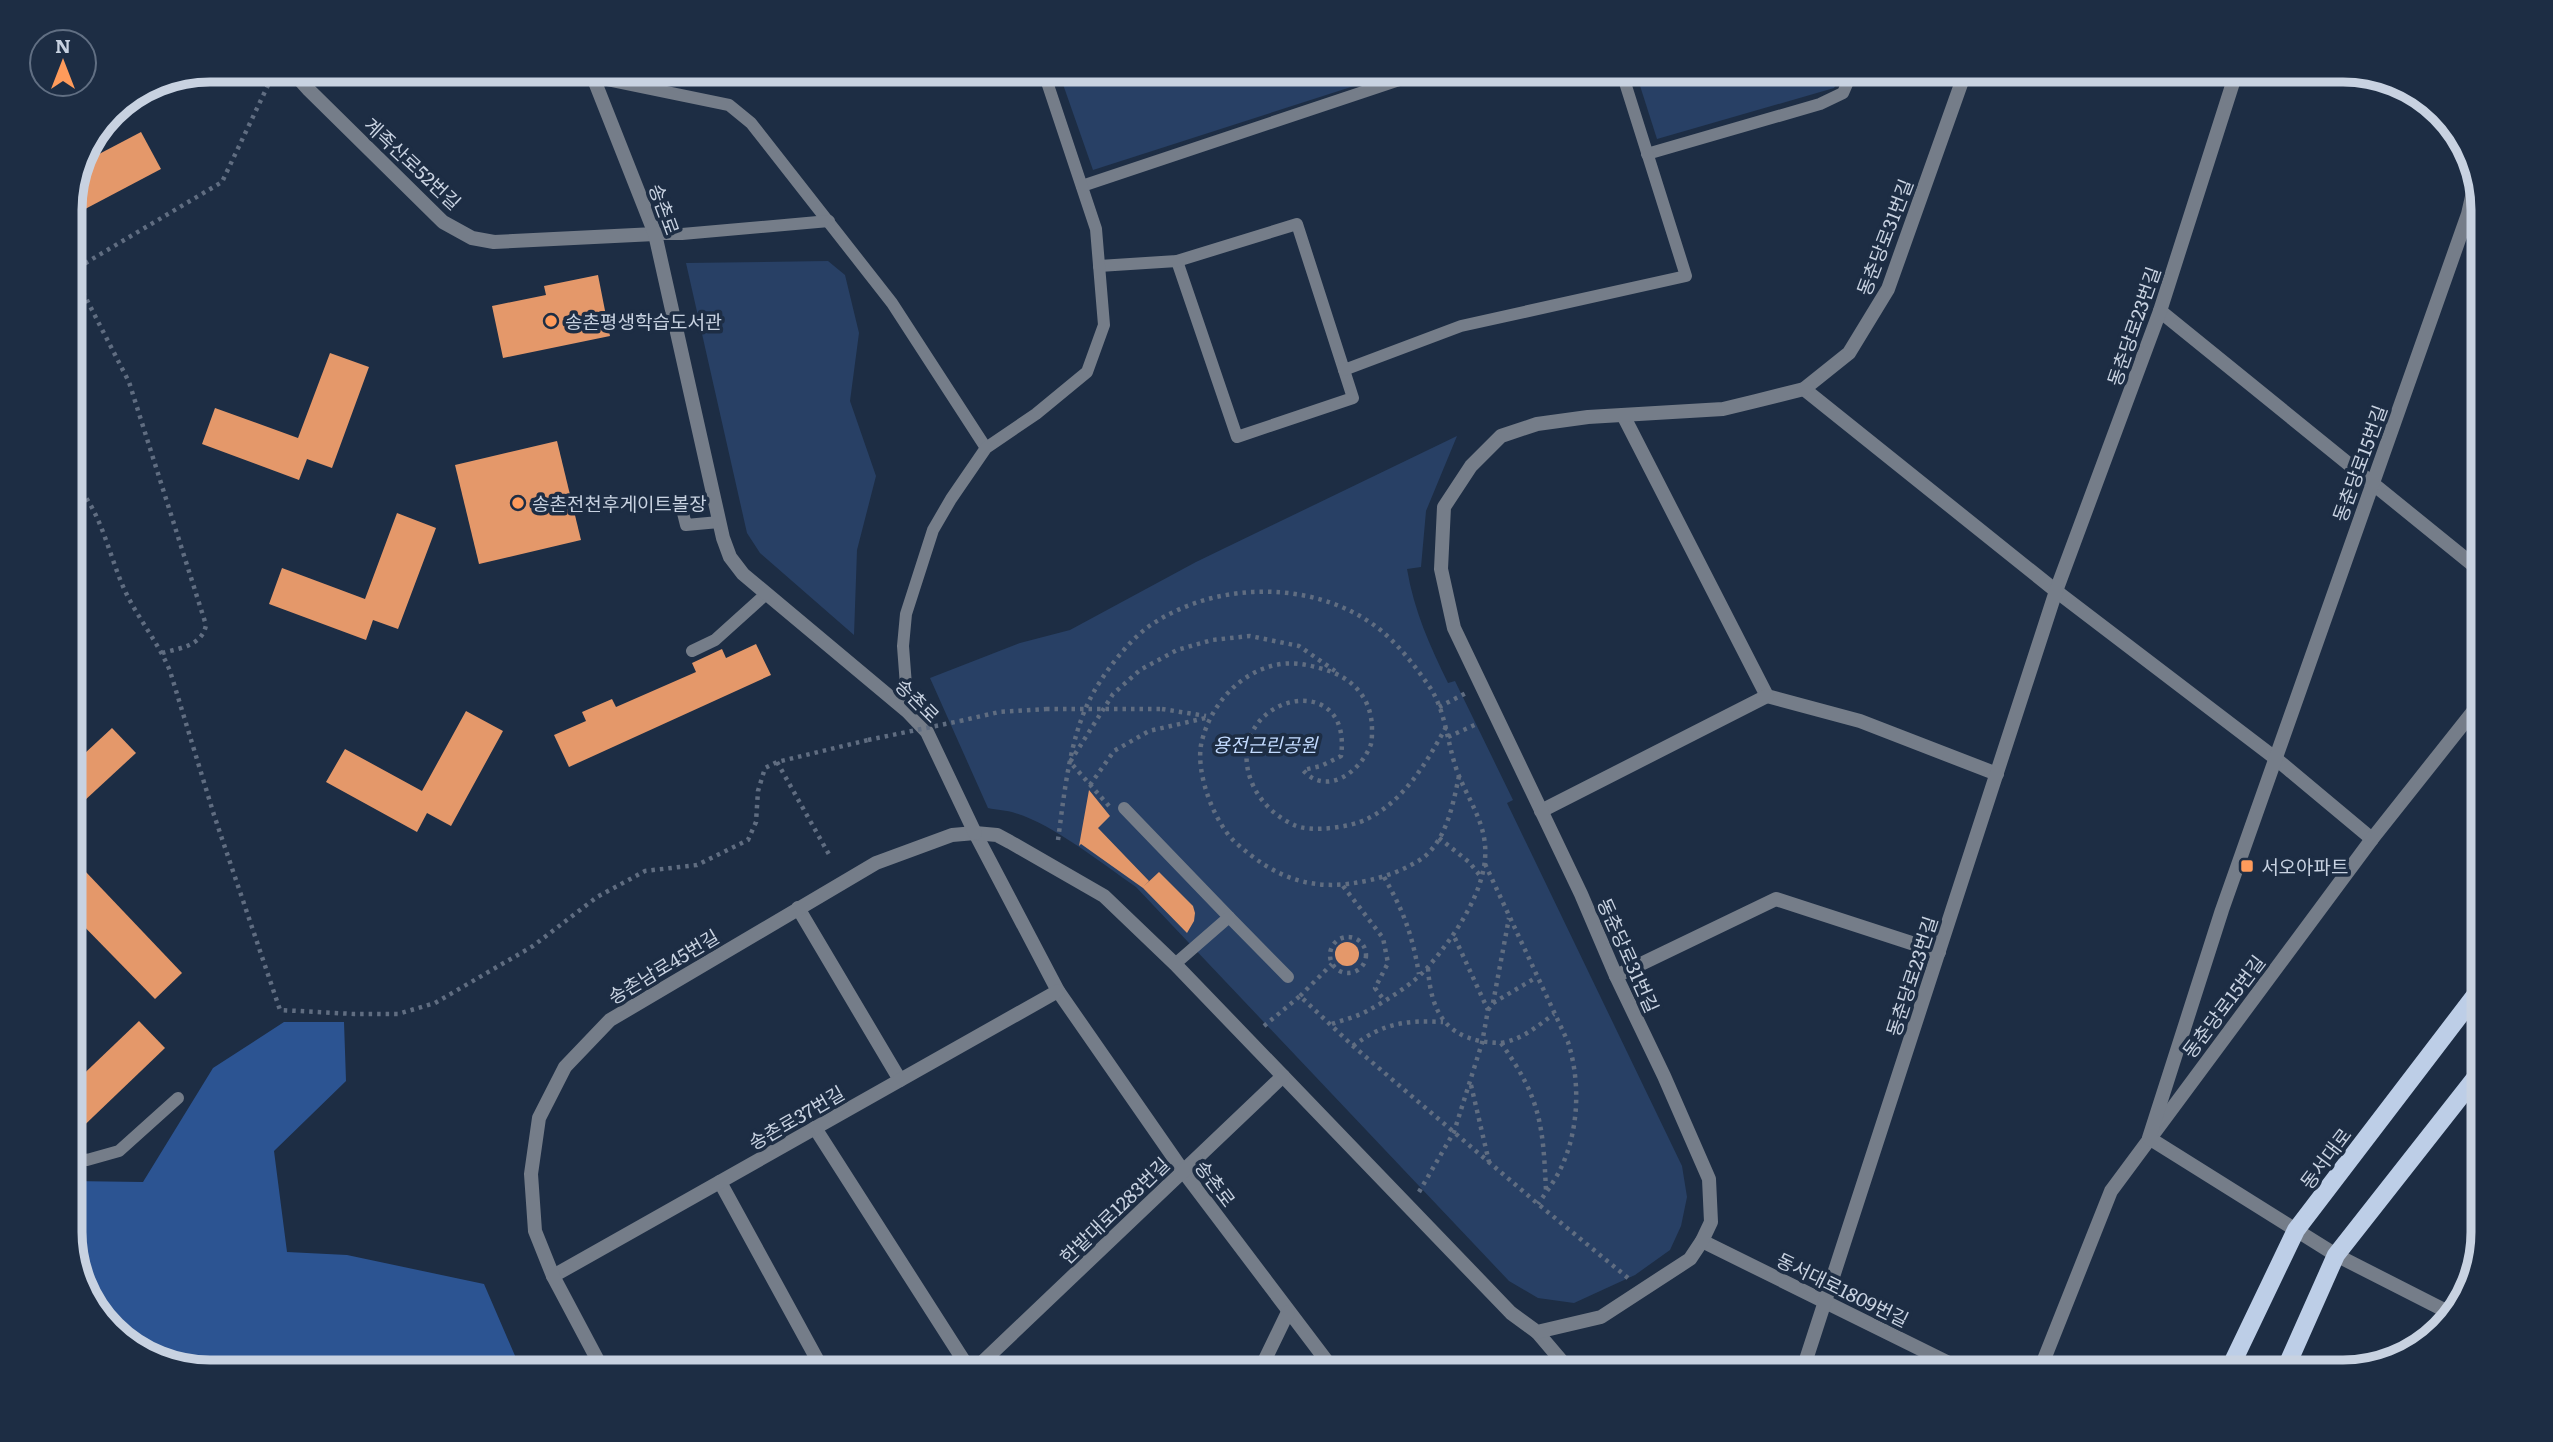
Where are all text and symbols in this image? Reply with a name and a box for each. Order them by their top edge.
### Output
north arrow [28,28,98,98]
text: N [55,31,71,59]
street label: 계족산로52번길 [358,110,468,216]
street label: 동춘당로31번길 [1849,175,1919,299]
street label: 송촌로 [643,180,687,238]
street label: 동춘당로23번길 [2099,262,2167,390]
place label: 송촌평생학습도서관 [565,307,722,335]
marker: 송촌평생학습도서관 [543,313,559,329]
street label: 동춘당로15번길 [2325,401,2393,525]
place label: 송촌전천후게이트볼장 [532,489,707,517]
marker: 송촌전천후게이트볼장 [510,495,526,511]
street label: 송촌로 [890,672,946,728]
park label: 용전근린공원 [1213,730,1319,758]
place label: 서오아파트 [2261,852,2348,880]
marker: 서오아파트 [2239,858,2255,874]
street label: 동춘당로31번길 [1591,893,1667,1017]
street label: 동춘당로23번길 [1878,912,1944,1040]
street label: 송촌남로45번길 [602,922,724,1010]
street label: 동춘당로15번길 [2175,949,2271,1063]
street label: 송촌로37번길 [743,1078,849,1156]
street label: 동서대로 [2293,1122,2357,1194]
street label: 한밭대로1283번길 [1053,1150,1175,1270]
street label: 송촌로 [1189,1154,1243,1212]
street label: 동서대로1809번길 [1772,1245,1914,1333]

